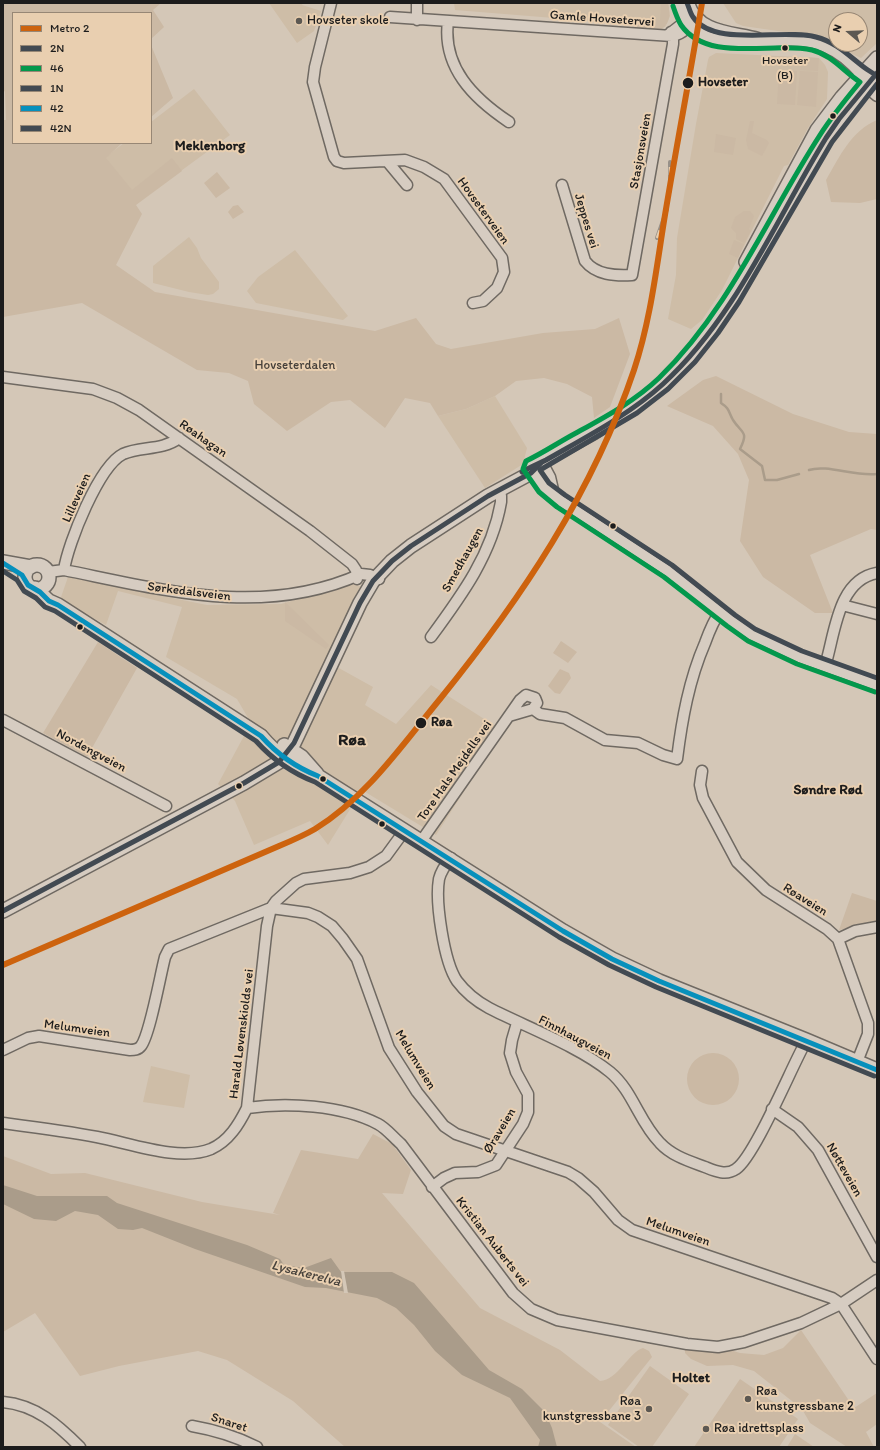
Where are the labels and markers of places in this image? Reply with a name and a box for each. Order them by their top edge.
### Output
place label: Hovseter skole [307,13,389,29]
marker: Hovseter skole [294,16,304,26]
marker: Hovseter (B) [780,43,790,53]
place label: Hovseter (B) [762,54,808,82]
place label: Hovseter [698,75,748,91]
marker: Hovseter [681,76,695,90]
unlabelled marker [828,111,838,121]
unlabelled marker [608,521,618,531]
unlabelled marker [75,622,85,632]
place label: Røa [431,715,452,731]
marker: Røa [414,716,428,730]
unlabelled marker [318,774,328,784]
unlabelled marker [234,781,244,791]
unlabelled marker [377,819,387,829]
place label: Røa kunstgressbane 2 [756,1384,854,1415]
place label: Røa kunstgressbane 3 [543,1394,641,1425]
marker: Røa kunstgressbane 2 [743,1394,753,1404]
marker: Røa kunstgressbane 3 [644,1404,654,1414]
place label: Røa idrettsplass [714,1421,804,1437]
marker: Røa idrettsplass [701,1424,711,1434]

